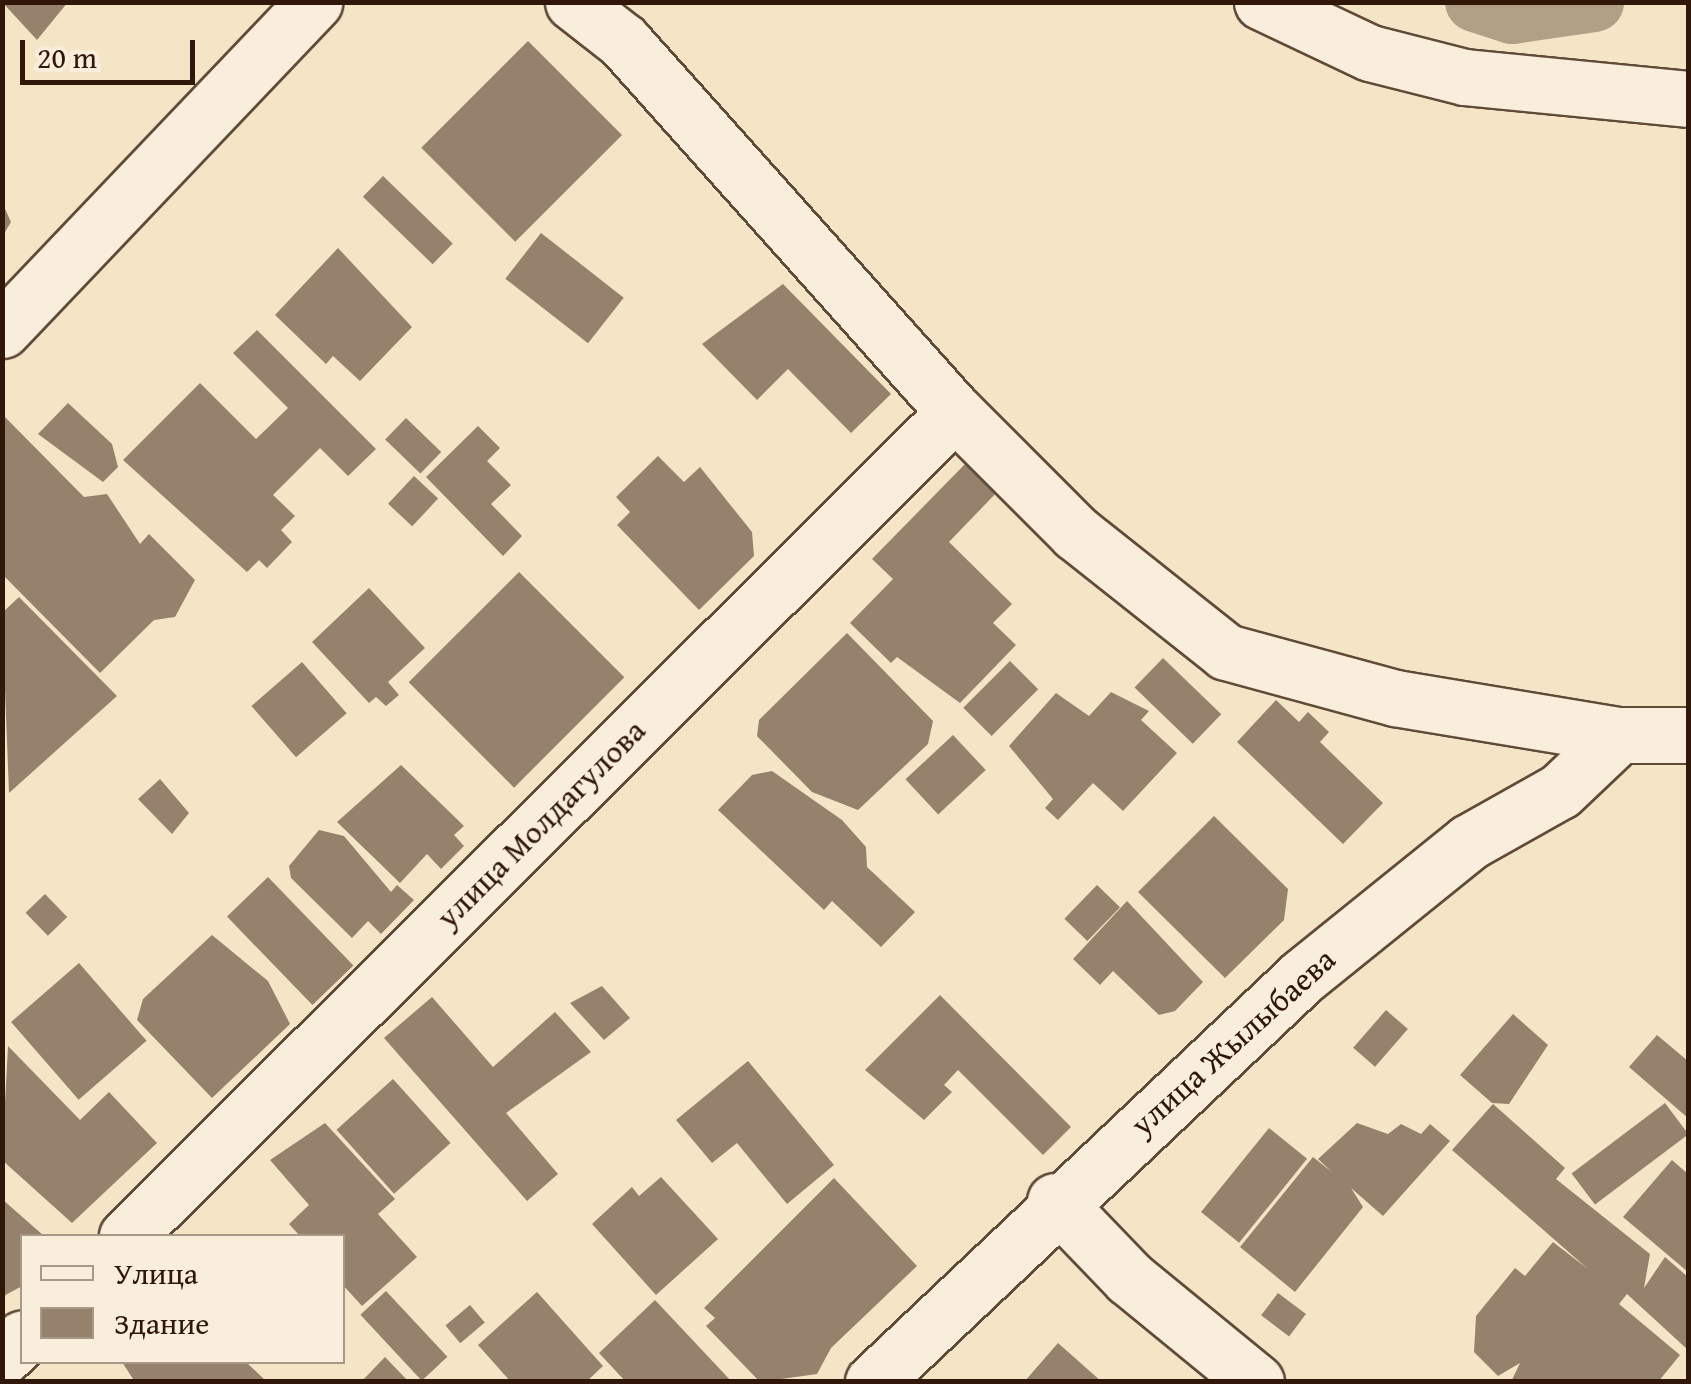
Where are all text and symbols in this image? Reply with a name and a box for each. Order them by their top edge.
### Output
scale bar [25,20,200,82]
text: 20 m [37,35,97,79]
street label: улица Молдагулова [429,712,653,936]
street label: улица Жылыбаева [1123,940,1343,1144]
legend [20,1234,345,1364]
text: Улица [114,1251,198,1295]
text: Здание [114,1301,209,1345]

